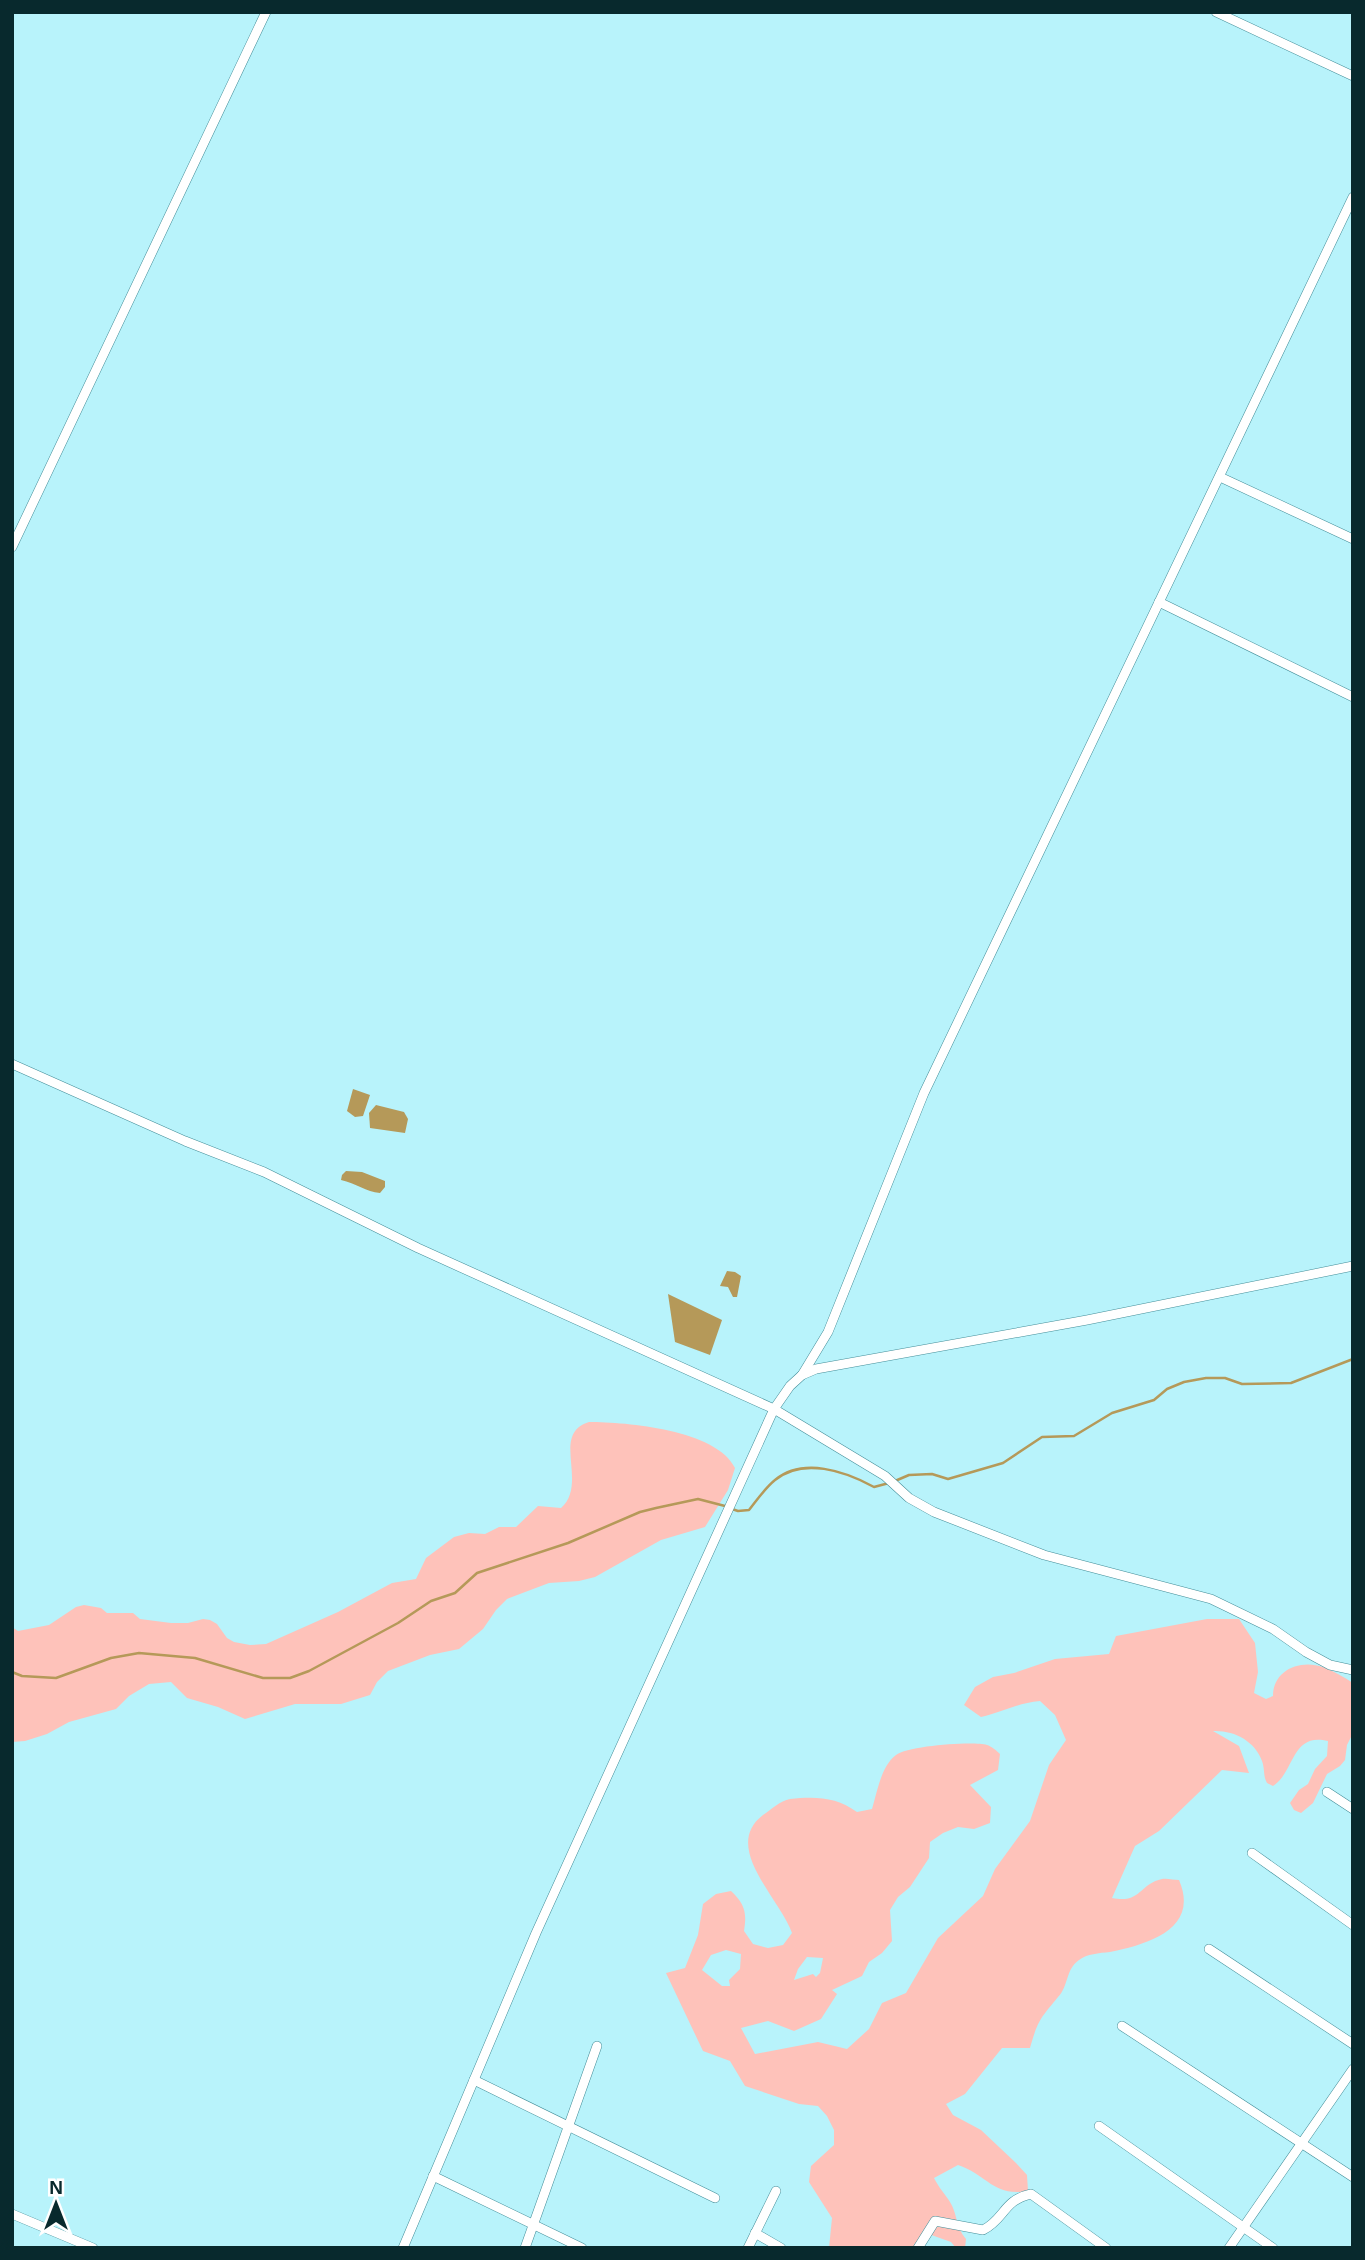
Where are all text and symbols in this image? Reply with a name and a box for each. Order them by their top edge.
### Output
north arrow [21,2169,91,2239]
text: N [49,2177,63,2198]

